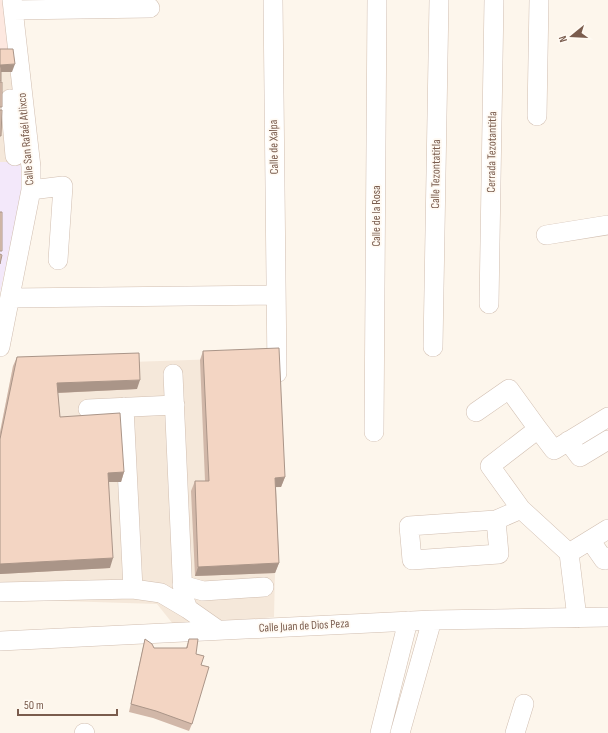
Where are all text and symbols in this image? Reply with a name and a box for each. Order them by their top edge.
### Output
north arrow [552,16,592,56]
text: N [556,34,570,44]
street label: Calle San Rafaél Atlixco [14,92,38,186]
street label: Cerrada Tezotantitla [484,111,500,193]
street label: Calle de Xalpa [266,119,282,174]
street label: Calle Tezontatitla [428,139,444,209]
street label: Calle de la Rosa [369,185,384,247]
street label: Calle Juan de Dios Peza [258,616,350,636]
scale bar [18,691,117,717]
text: 50 m [24,698,44,713]

